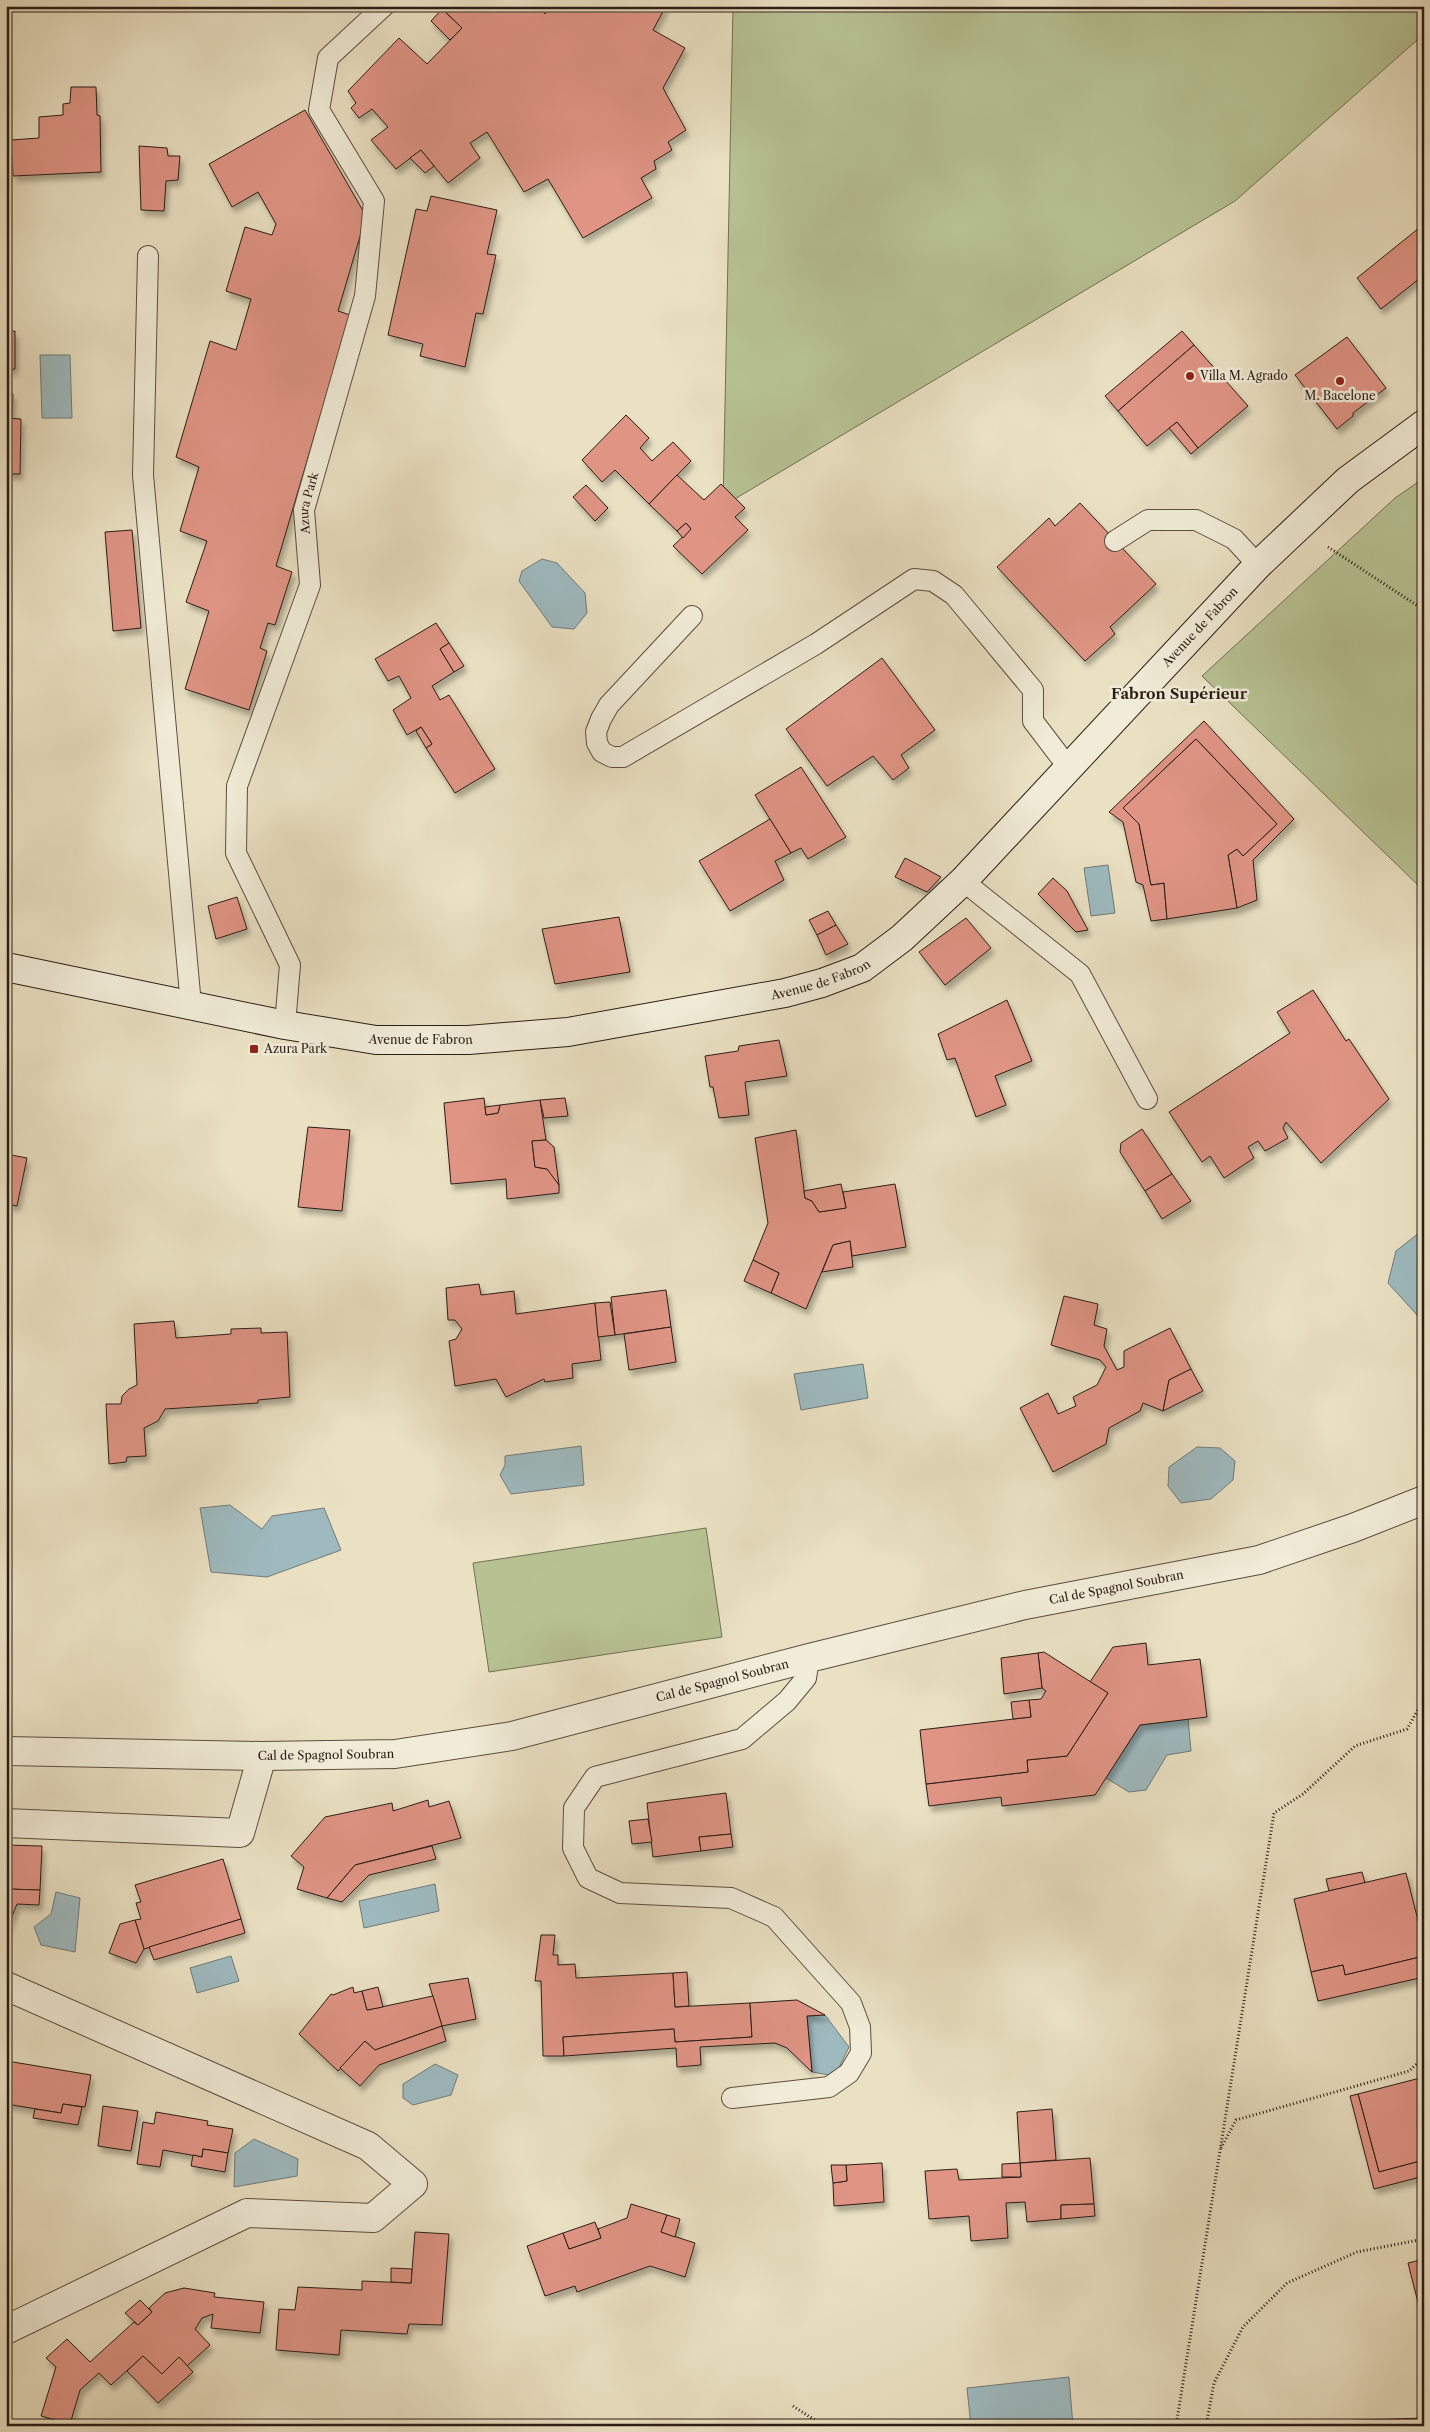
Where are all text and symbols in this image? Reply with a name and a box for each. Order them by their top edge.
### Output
place label: Villa M. Agrado [1199,368,1288,383]
marker: Villa M. Agrado [1184,370,1196,382]
marker: M. Bacelone [1334,375,1346,387]
place label: M. Bacelone [1304,388,1376,403]
street label: Azura Park [296,469,322,536]
street label: Avenue de Fabron [1158,583,1241,670]
district label: Fabron Supérieur [1111,684,1248,703]
street label: Avenue de Fabron [769,956,874,1003]
street label: Avenue de Fabron [367,1031,474,1047]
place label: Azura Park [263,1041,328,1056]
marker: Azura Park [248,1043,260,1055]
street label: Cal de Spagnol Soubran [1048,1567,1185,1607]
street label: Cal de Spagnol Soubran [654,1656,791,1705]
street label: Cal de Spagnol Soubran [258,1746,395,1763]

